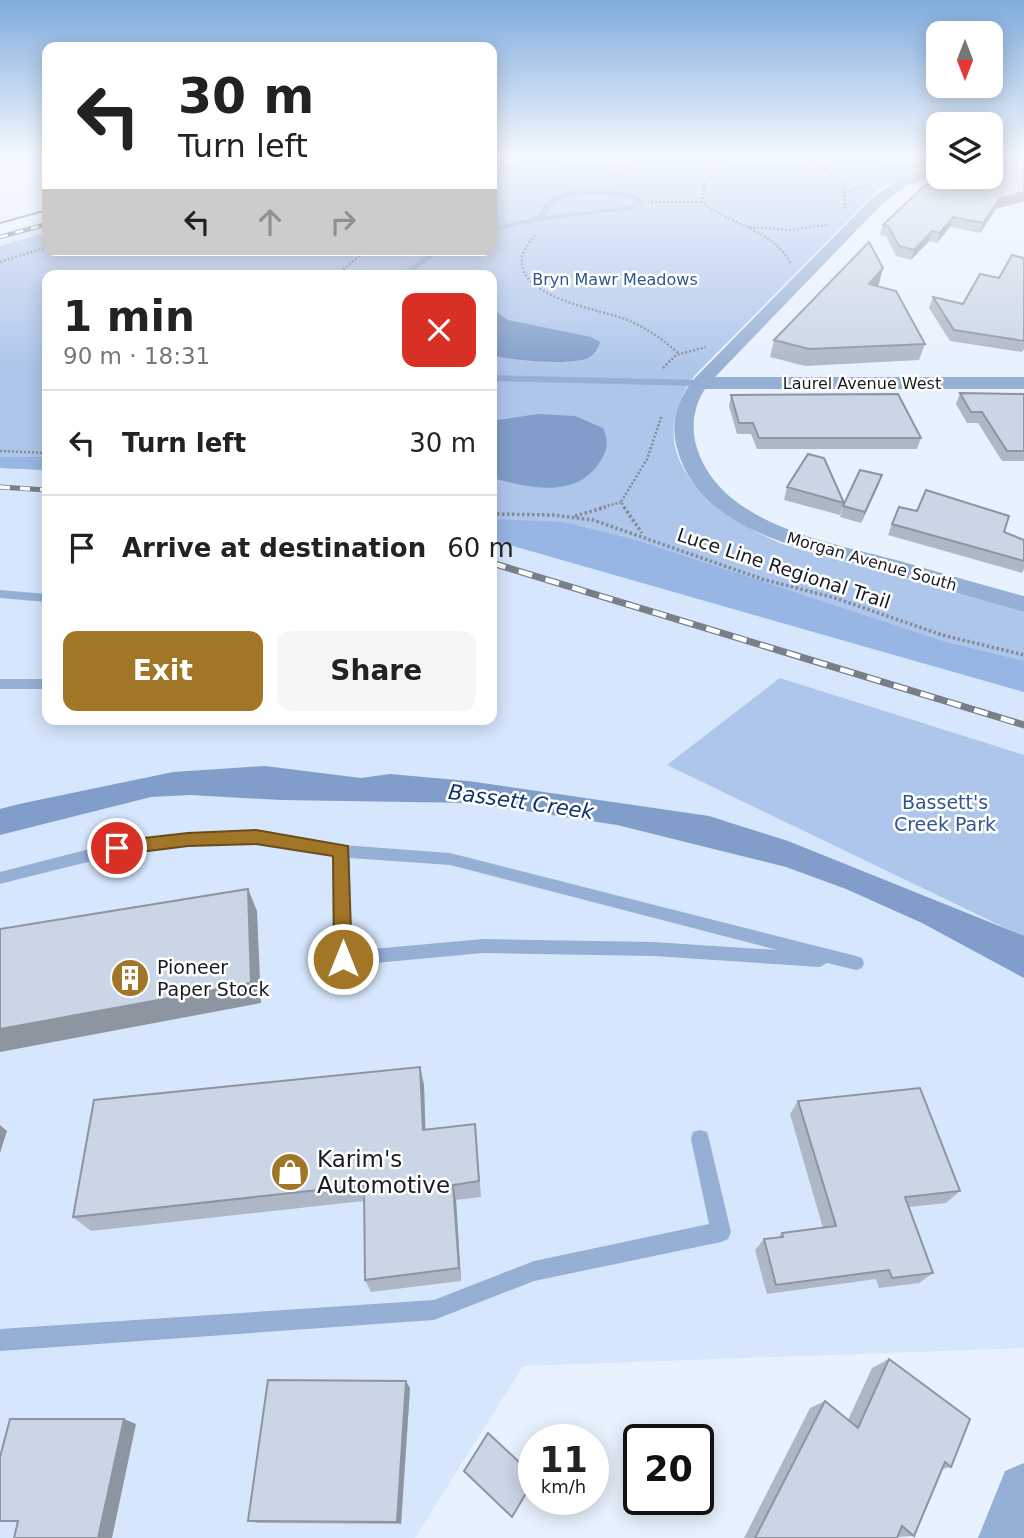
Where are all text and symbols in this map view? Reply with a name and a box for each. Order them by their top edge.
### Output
north arrow [926,21,1003,98]
map controls [926,21,1003,189]
text: 30 m [178,68,314,125]
icon: left [63,70,154,161]
button: layers [926,112,1003,189]
text: Turn left [178,127,308,165]
icon: left [178,203,216,241]
icon: ahead [251,203,289,241]
icon: right [324,203,362,241]
park label: Bryn Mawr Meadows [532,270,698,289]
text: 1 min [63,292,195,341]
button: close [402,293,476,367]
text: 90 m · 18:31 [63,343,210,369]
street label: Laurel Avenue West [783,374,941,393]
icon: left [63,424,101,462]
text: Turn left [122,428,246,458]
text: 30 m [409,428,476,458]
street label: Luce Line Regional Trail [675,523,893,613]
street label: Morgan Avenue South [785,528,959,595]
icon: arrive [63,529,101,567]
text: Arrive at destination [122,533,426,563]
text: 60 m [447,533,514,563]
button: Exit [63,631,263,711]
button: Share [277,631,476,711]
water label: Bassett Creek [447,780,596,824]
park label: Bassett's Creek Park [894,791,996,835]
pin [87,818,147,878]
icon: arrive [98,829,136,867]
position arrow [306,922,380,996]
place label: Pioneer Paper Stock [157,956,269,1000]
building icon: Pioneer Paper Stock [109,957,151,999]
place label: Karim's Automotive [317,1146,450,1198]
shop icon: Karim's Automotive [269,1151,311,1193]
speed limit sign: 20 [623,1424,714,1515]
text: 11 [539,1440,588,1480]
text: km/h [541,1476,586,1497]

